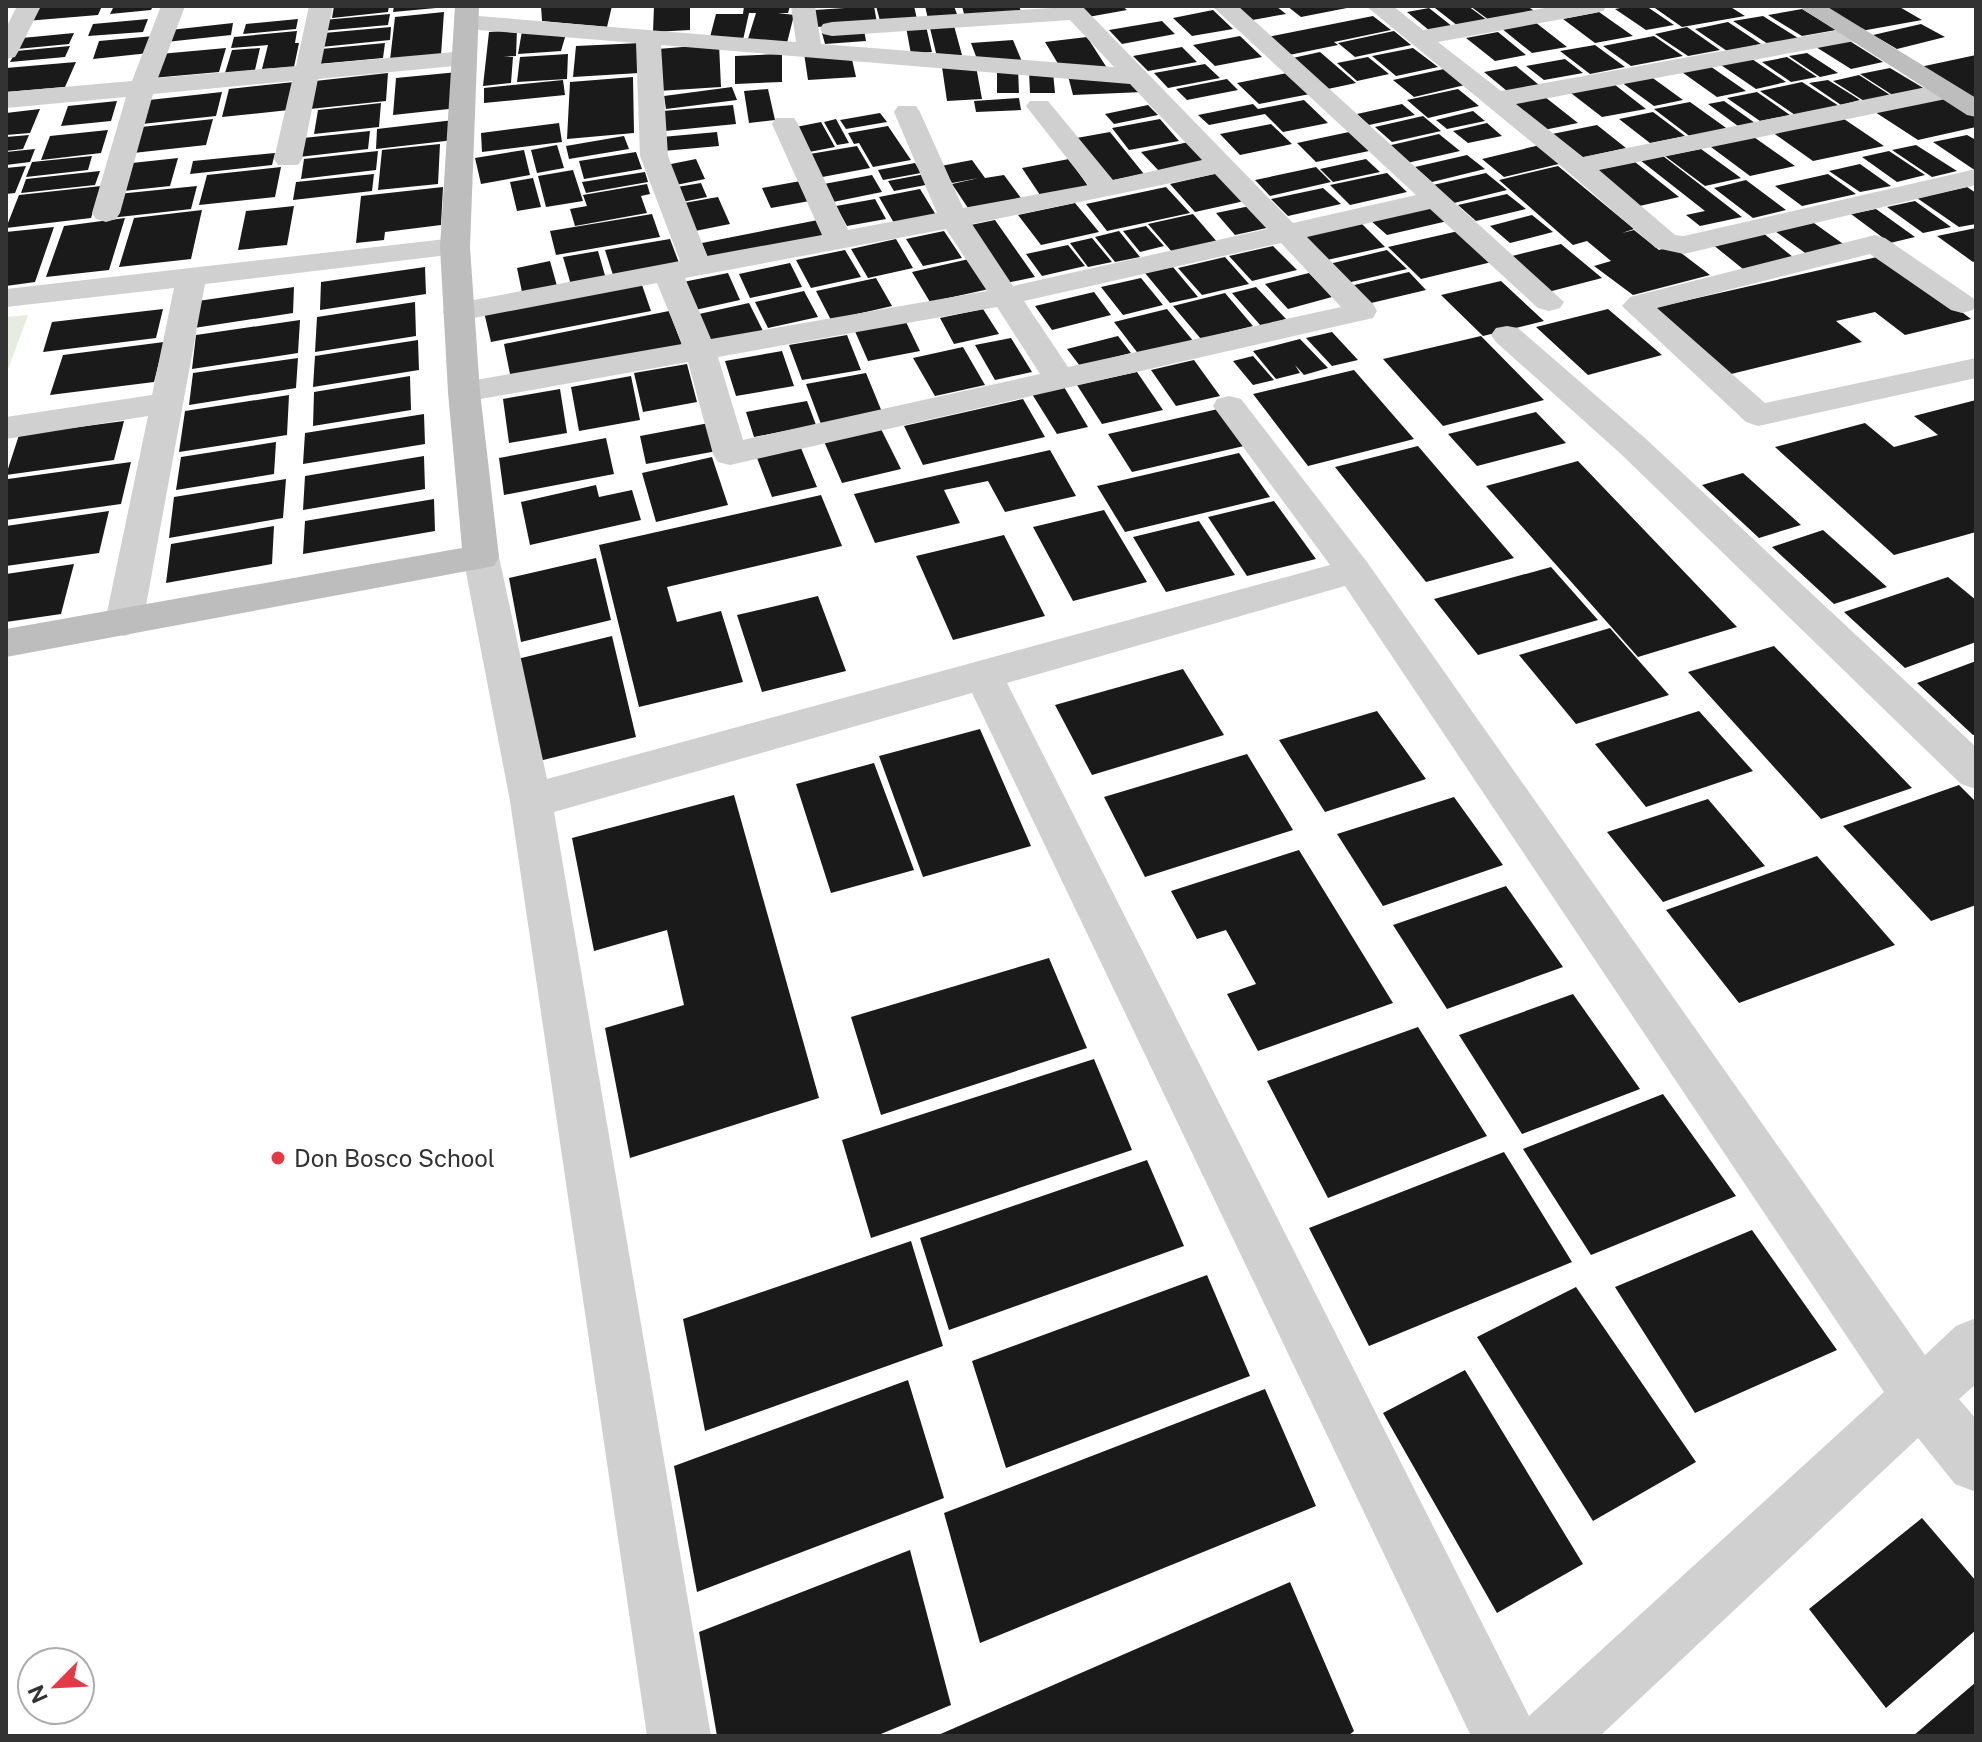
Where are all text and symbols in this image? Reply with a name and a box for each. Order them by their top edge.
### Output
place label: Don Bosco School [294,1144,495,1172]
marker: Don Bosco School [269,1149,287,1167]
north arrow [16,1646,96,1726]
text: N [22,1681,53,1707]

